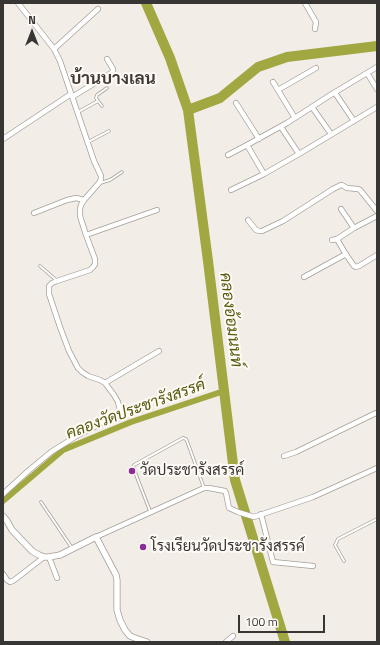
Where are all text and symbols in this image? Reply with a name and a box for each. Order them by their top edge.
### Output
north arrow [12,12,52,52]
text: N [28,12,36,28]
district label: บ้านบางเลน [70,70,156,90]
water label: คลองอ้อมนนท์ [215,272,245,368]
water label: คลองวัดประชารังสรรค์ [64,376,208,444]
place label: วัดประชารังสรรค์ [140,462,244,480]
marker: วัดประชารังสรรค์ [127,466,137,476]
place label: โรงเรียนวัดประชารังสรรค์ [151,538,305,556]
marker: โรงเรียนวัดประชารังสรรค์ [138,542,148,552]
scale bar [240,607,327,633]
text: 100 m [245,612,278,631]

